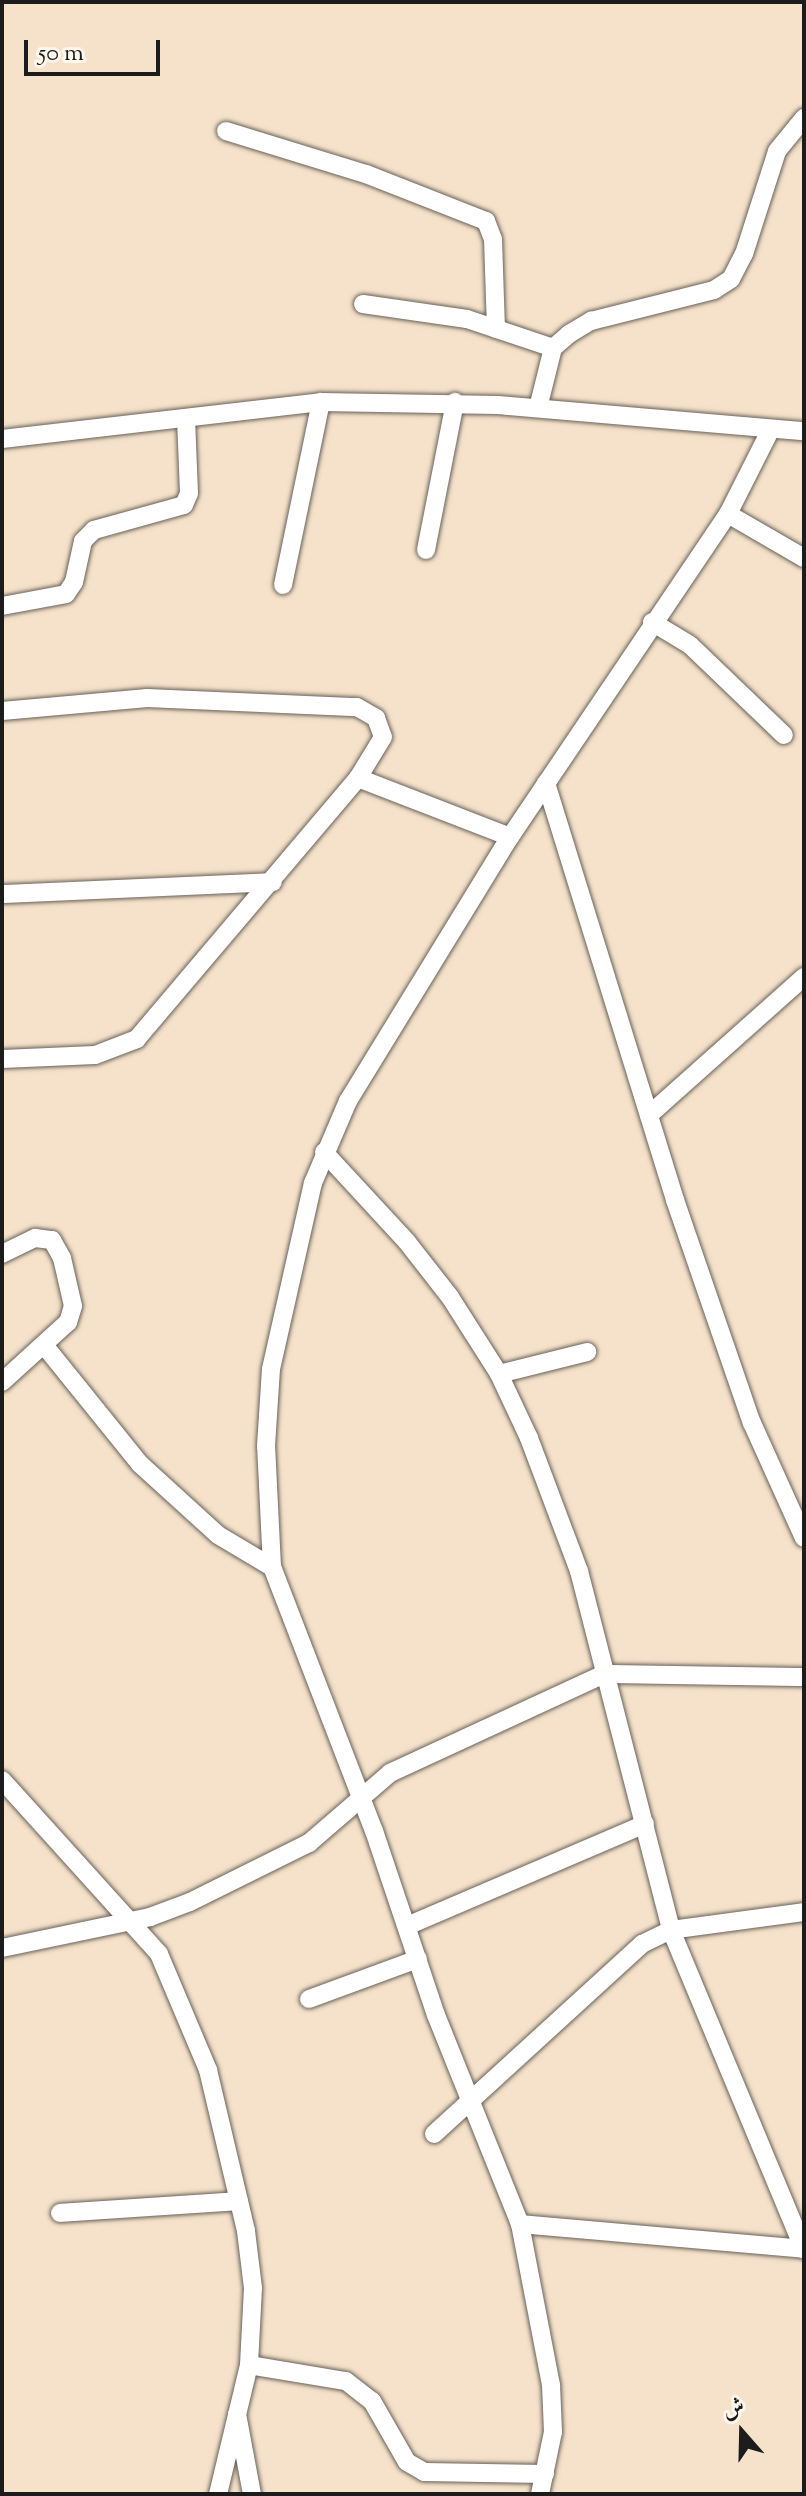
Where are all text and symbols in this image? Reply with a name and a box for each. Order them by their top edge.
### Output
scale bar [28,24,164,74]
text: 50 m [38,37,84,71]
text: ش [718,2391,750,2428]
north arrow [702,2392,782,2472]

